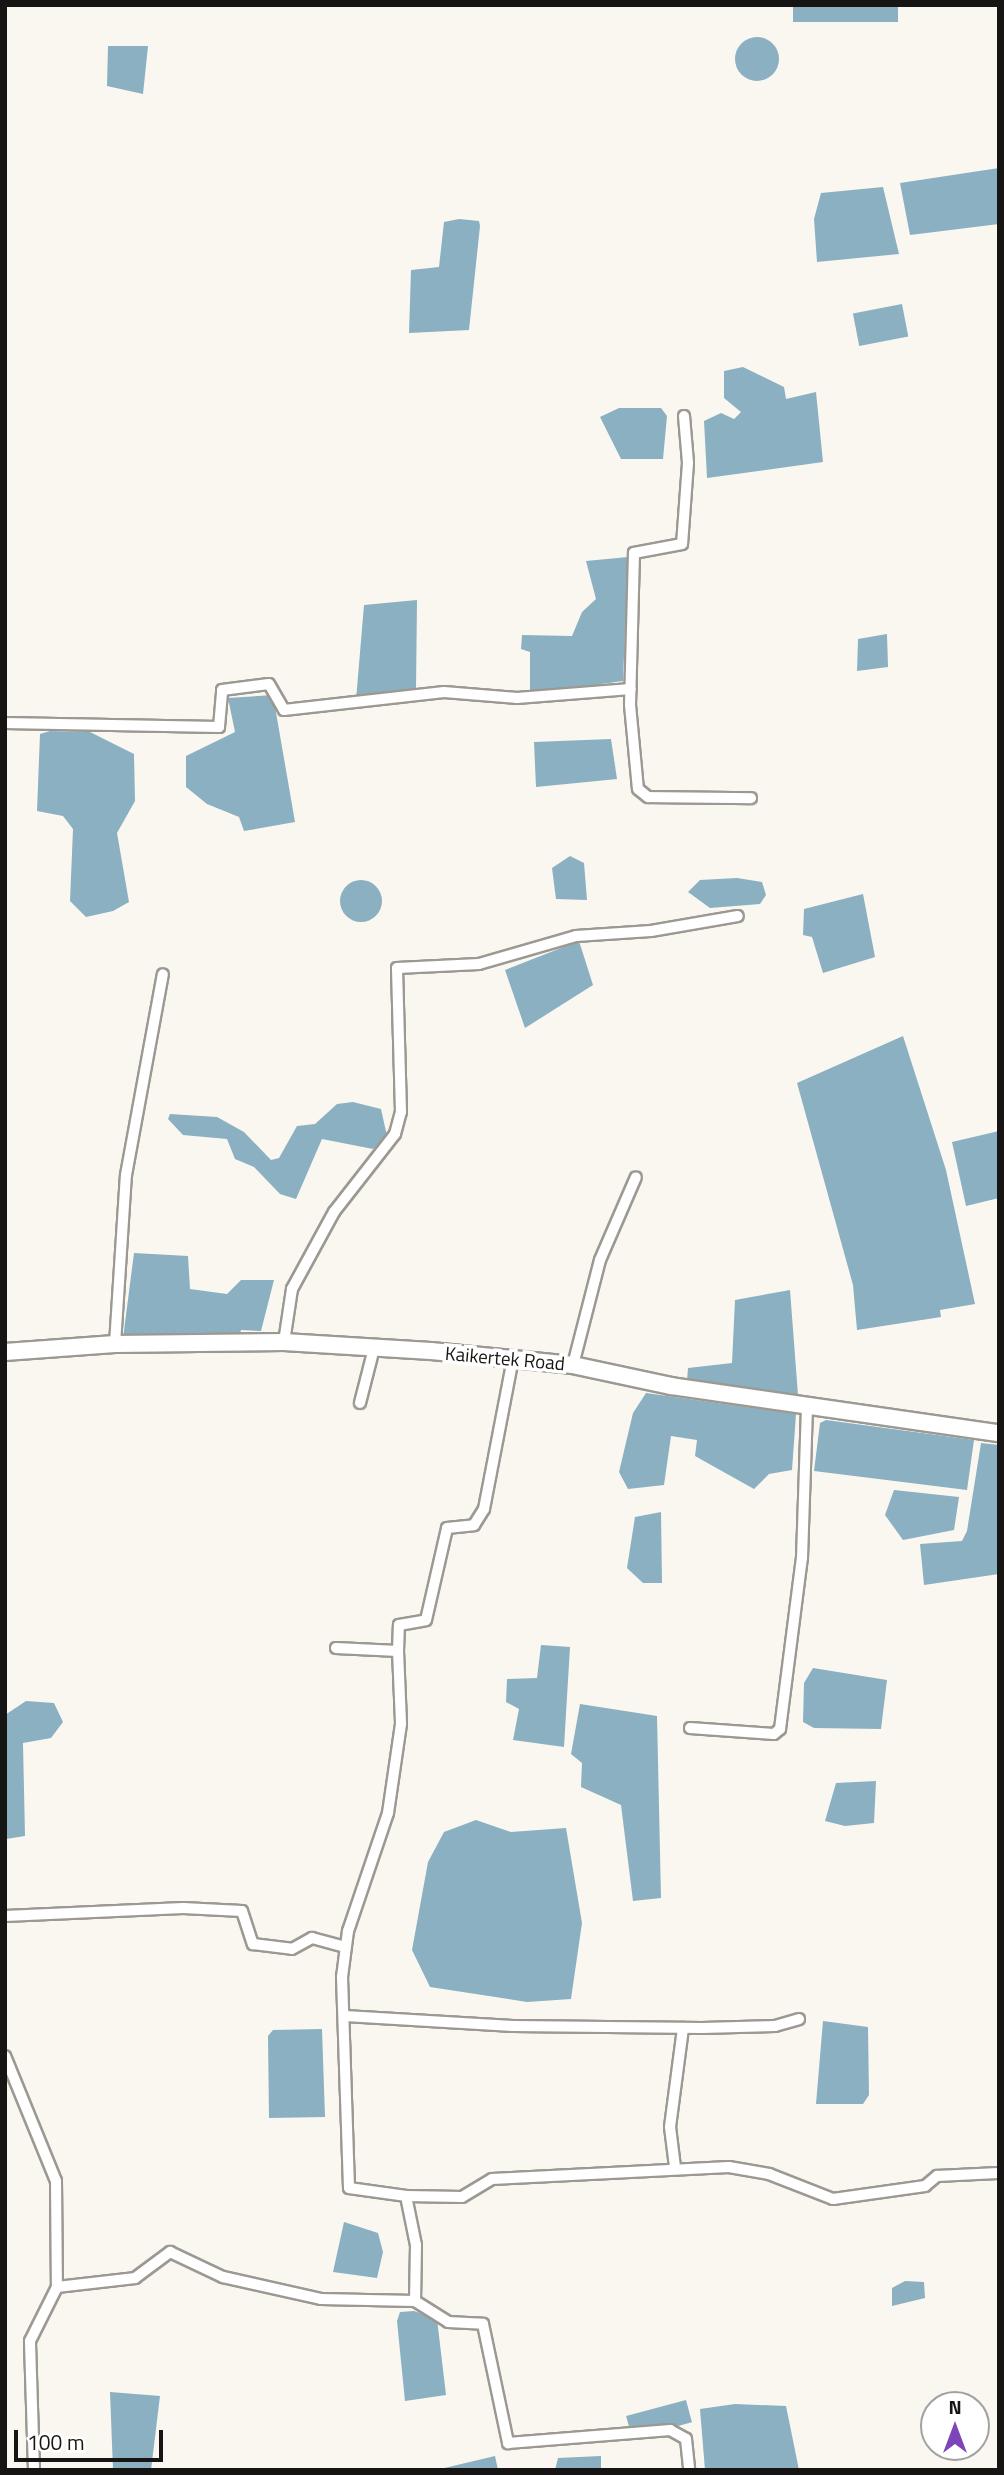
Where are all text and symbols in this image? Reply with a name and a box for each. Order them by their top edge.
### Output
street label: Kaikertek Road [444,1341,566,1375]
north arrow [920,2391,990,2461]
text: N [948,2392,962,2421]
scale bar [18,2416,166,2460]
text: 100 m [27,2426,84,2458]

